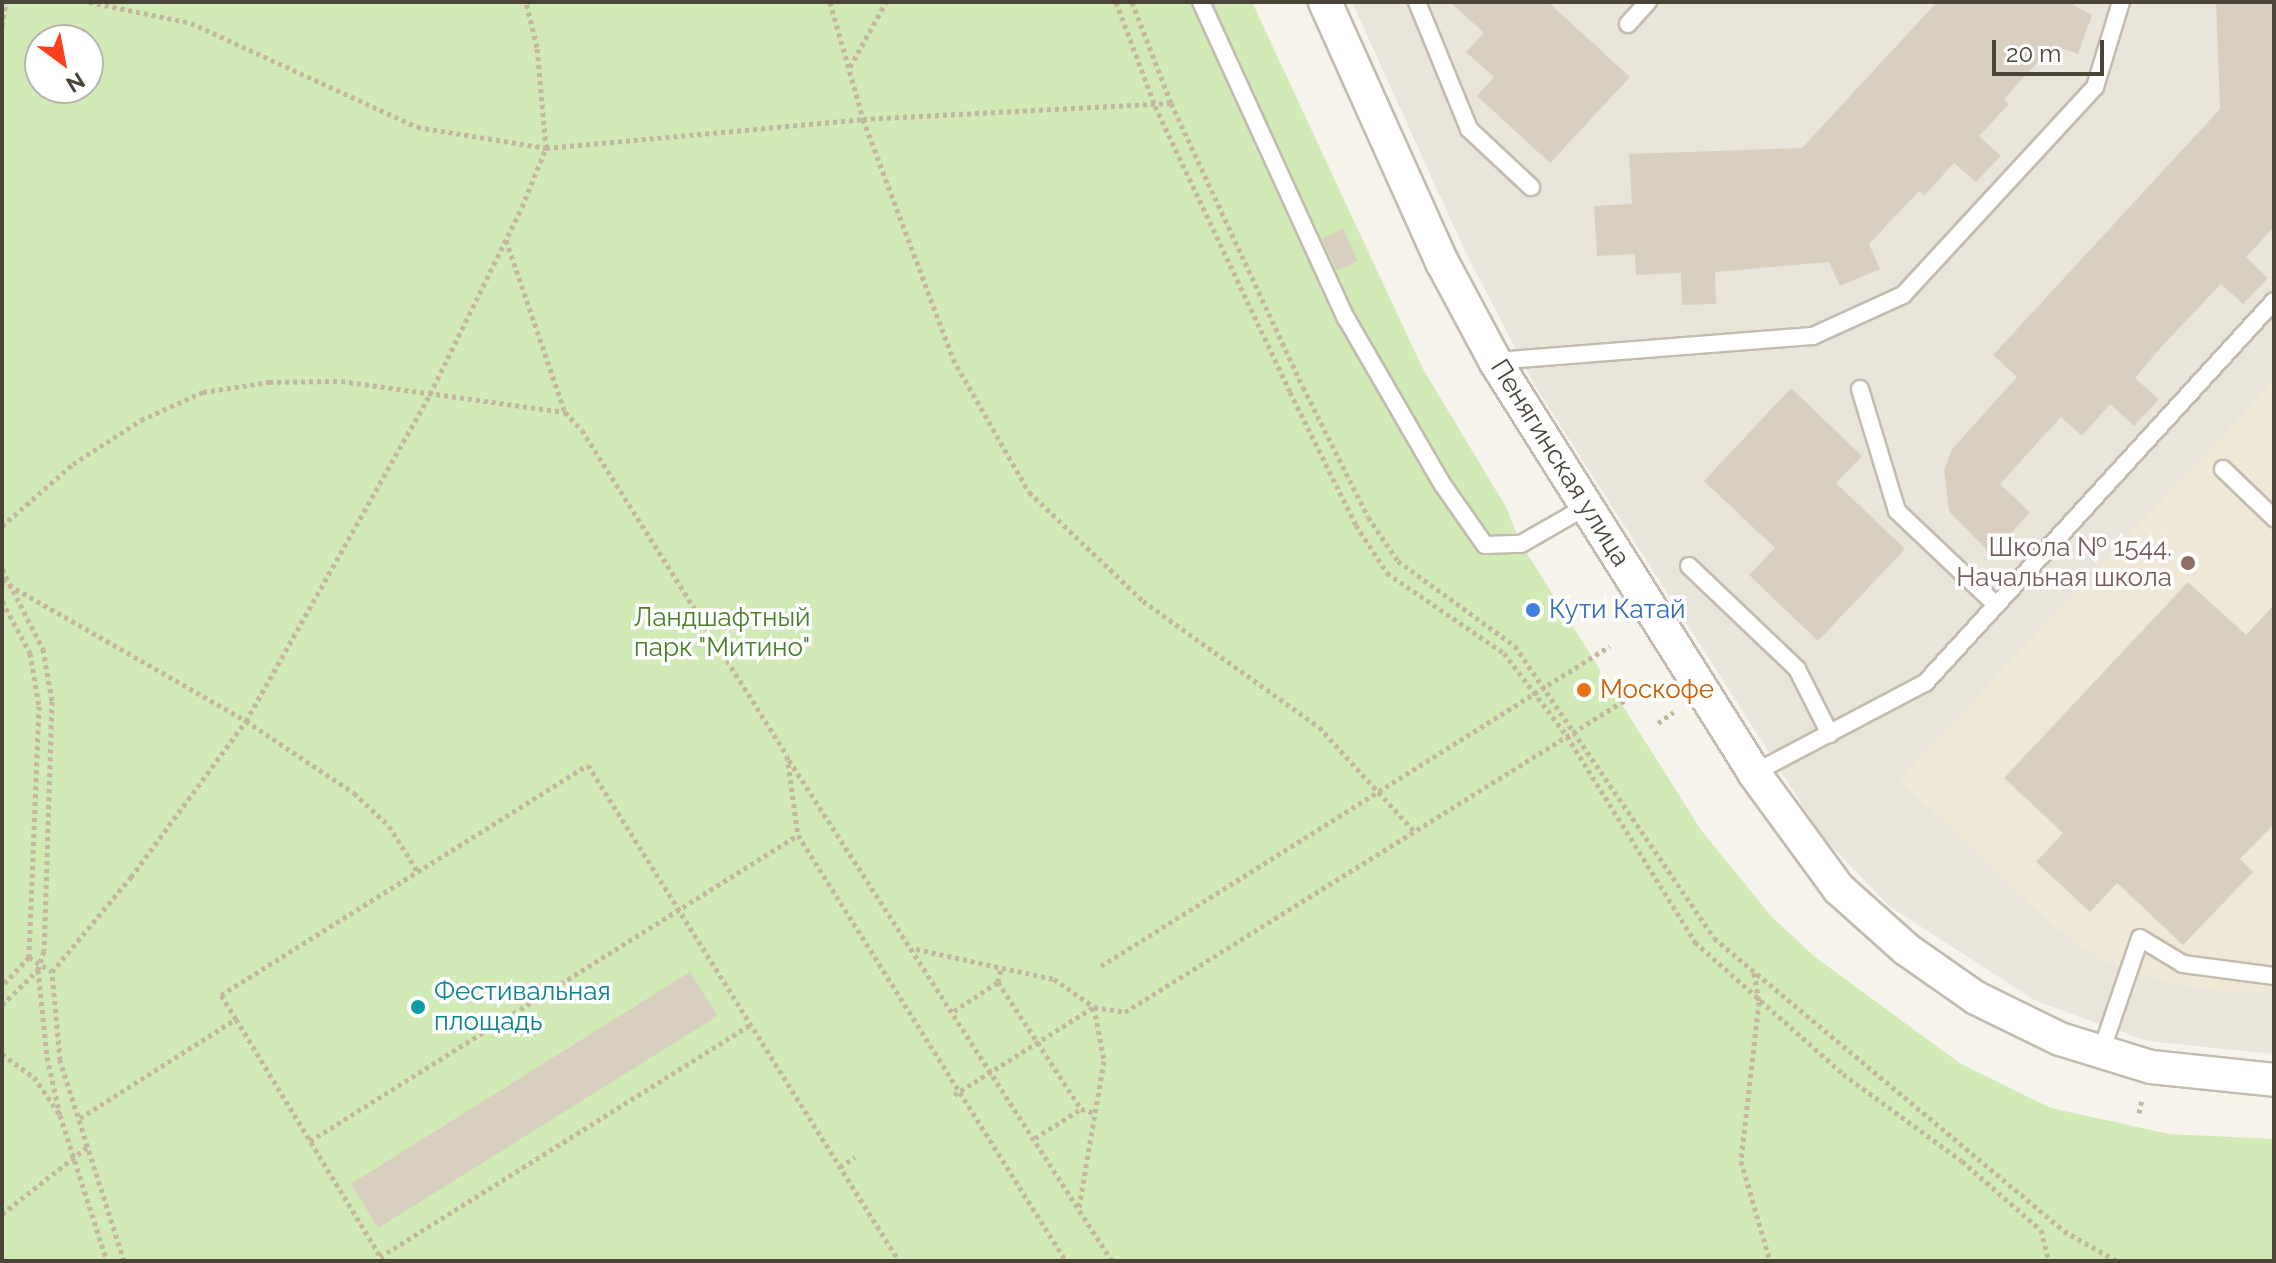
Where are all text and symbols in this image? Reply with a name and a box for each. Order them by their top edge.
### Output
north arrow [24,24,104,104]
scale bar [1996,24,2108,74]
text: 20 m [2006,39,2061,68]
text: N [62,67,90,98]
street label: Пенягинская улица [1483,353,1637,573]
place label: Школа № 1544. Начальная школа [1956,532,2172,594]
marker: Школа № 1544. Начальная школа [2179,554,2197,572]
place label: Кути Катай [1549,594,1685,626]
marker: Кути Катай [1524,601,1542,619]
park label: Ландшафтный парк "Митино" [633,602,811,664]
place label: Москофе [1600,674,1714,706]
marker: Москофе [1575,681,1593,699]
place label: Фестивальная площадь [434,976,611,1038]
marker: Фестивальная площадь [409,998,427,1016]

